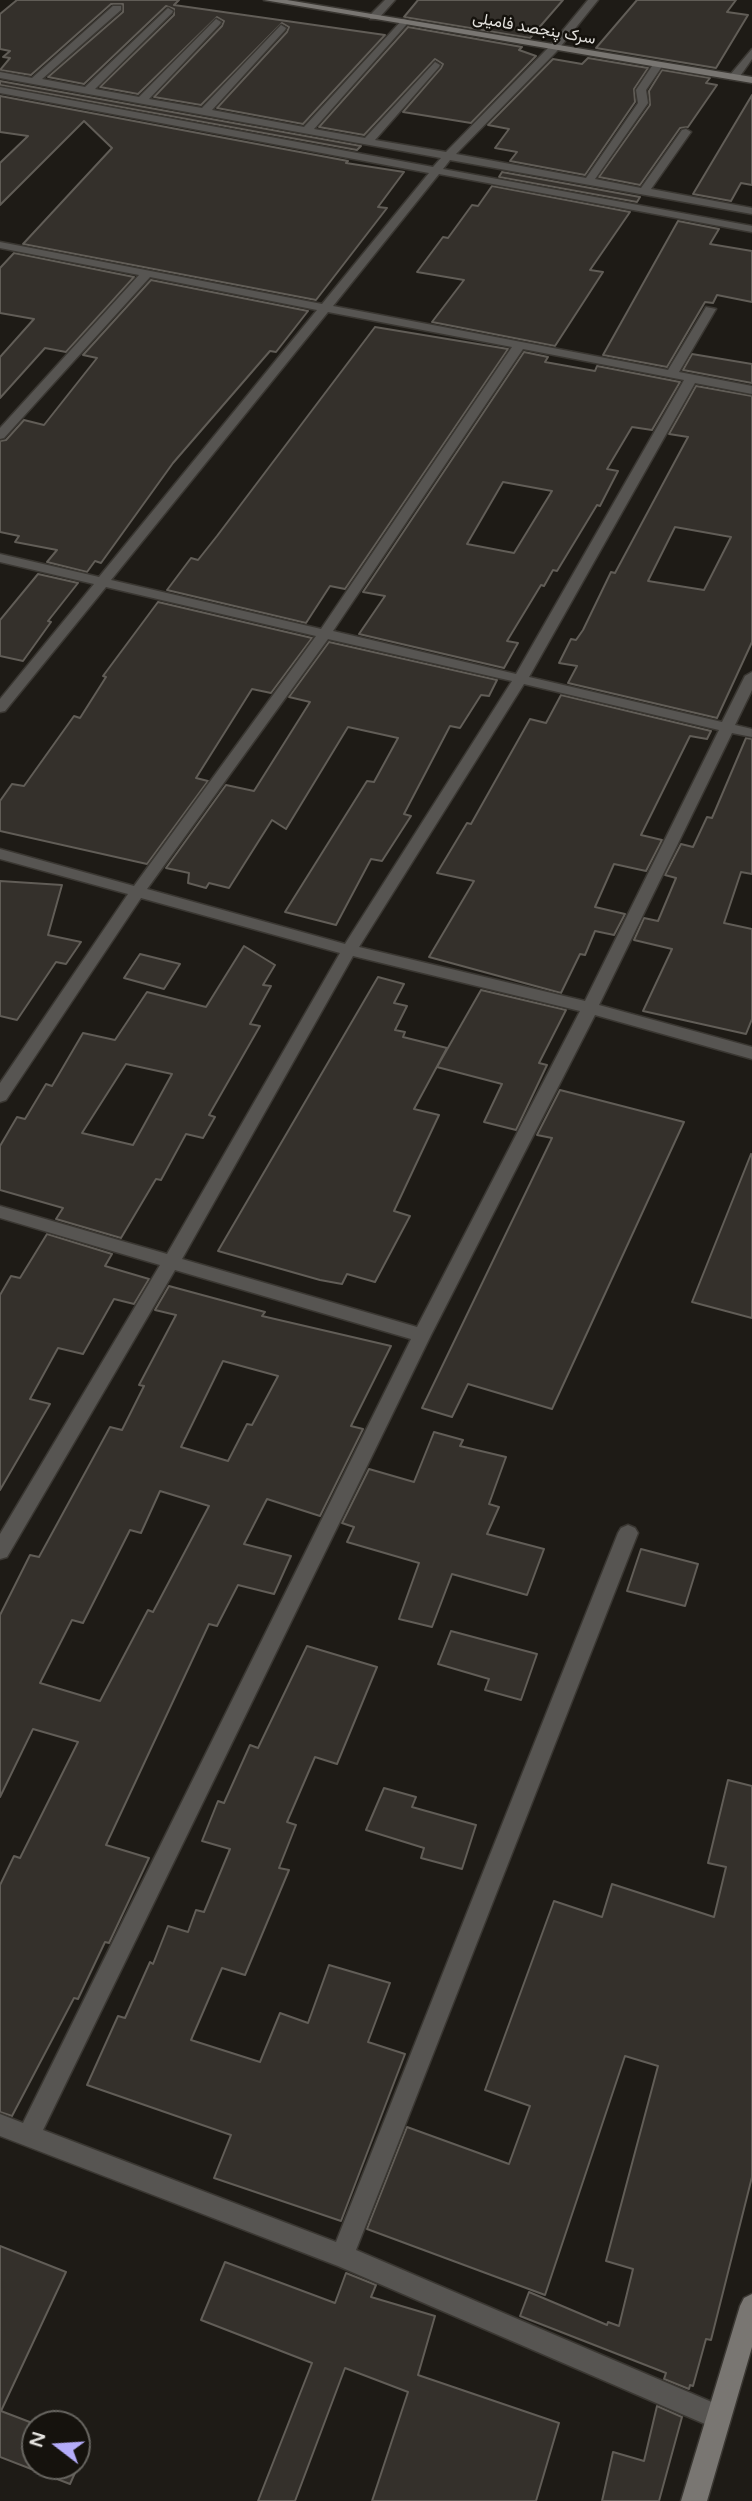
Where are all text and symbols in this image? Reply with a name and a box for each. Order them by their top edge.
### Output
street label: سرک پنجصد فامیلی [471,9,597,49]
north arrow [21,2410,91,2480]
text: N [25,2429,51,2450]

